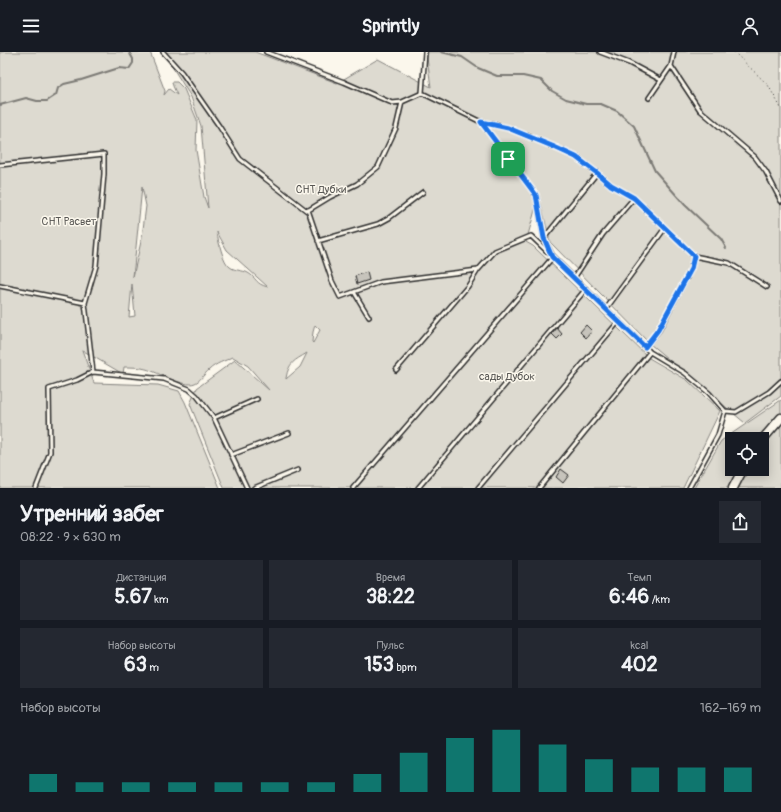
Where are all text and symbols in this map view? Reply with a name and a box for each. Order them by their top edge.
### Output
icon: menu [20,15,42,37]
text: Sprintly [362,15,419,38]
icon: person [739,15,761,37]
pin [491,142,525,176]
icon: arrive [497,148,519,170]
park label: СНТ Дубки [296,183,346,196]
park label: СНТ Расвет [42,215,97,228]
park label: сады Дубок [479,370,535,383]
map controls [725,432,769,476]
button: locate [725,432,769,476]
text: Утренний забег [20,500,164,528]
button: share [719,501,761,543]
text: 08:22 · 9 × 630 m [20,529,121,545]
text: Дистанция [117,571,166,584]
text: Время [376,571,405,584]
text: Темп [627,571,652,584]
text: 5.67 [115,584,152,609]
text: 38:22 [366,584,415,609]
text: 6:46 [609,584,649,609]
text: km [152,593,169,606]
text: /km [649,593,670,606]
text: Набор высоты [107,639,176,652]
text: Пульс [377,639,404,652]
text: kcal [631,639,648,652]
text: 63 [124,652,147,677]
text: 153 [364,652,394,677]
text: 402 [621,652,658,677]
text: m [147,661,159,674]
text: bpm [394,661,417,674]
text: Набор высоты [20,700,101,716]
text: 162–169 m [700,700,761,716]

